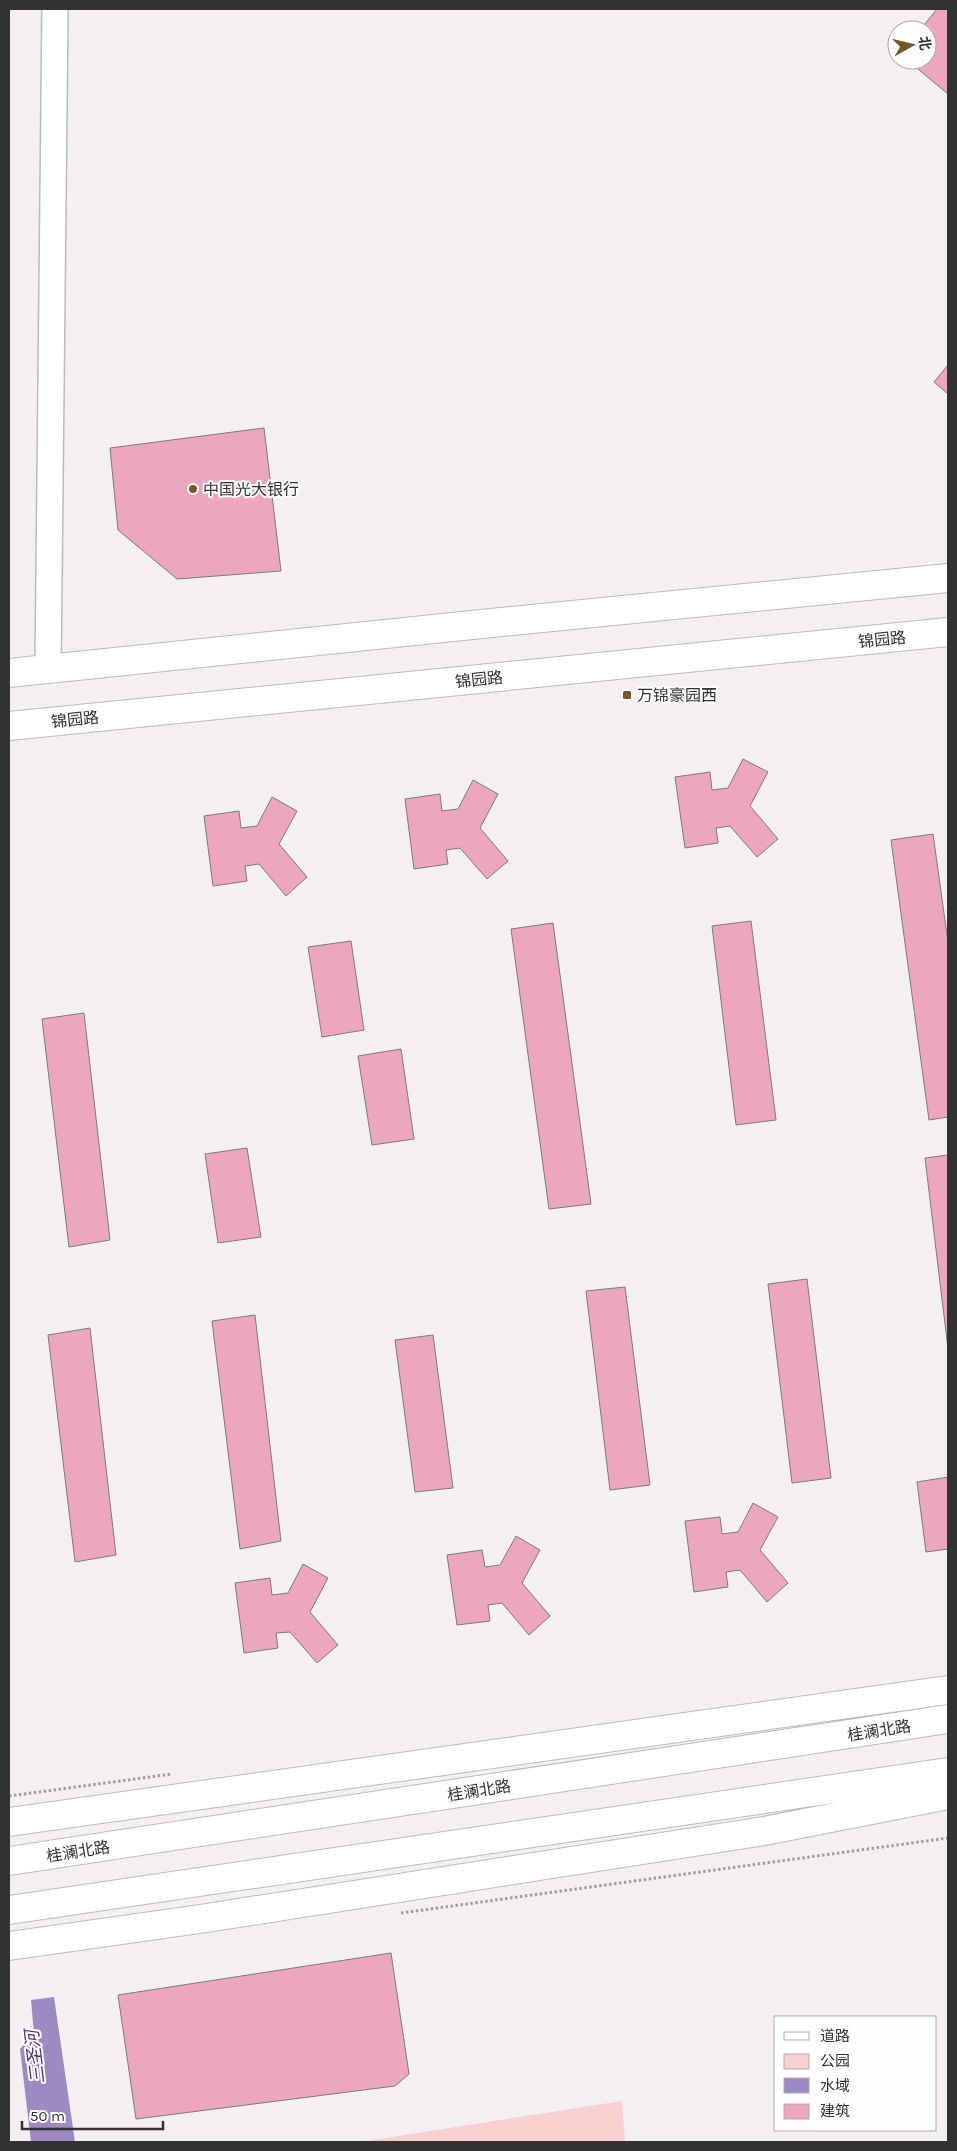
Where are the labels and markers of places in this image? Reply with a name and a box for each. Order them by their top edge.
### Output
place label: 中国光大银行 [203,480,299,499]
marker: 中国光大银行 [187,483,199,495]
place label: 万锦豪园西 [637,686,717,705]
marker: 万锦豪园西 [621,689,633,701]

